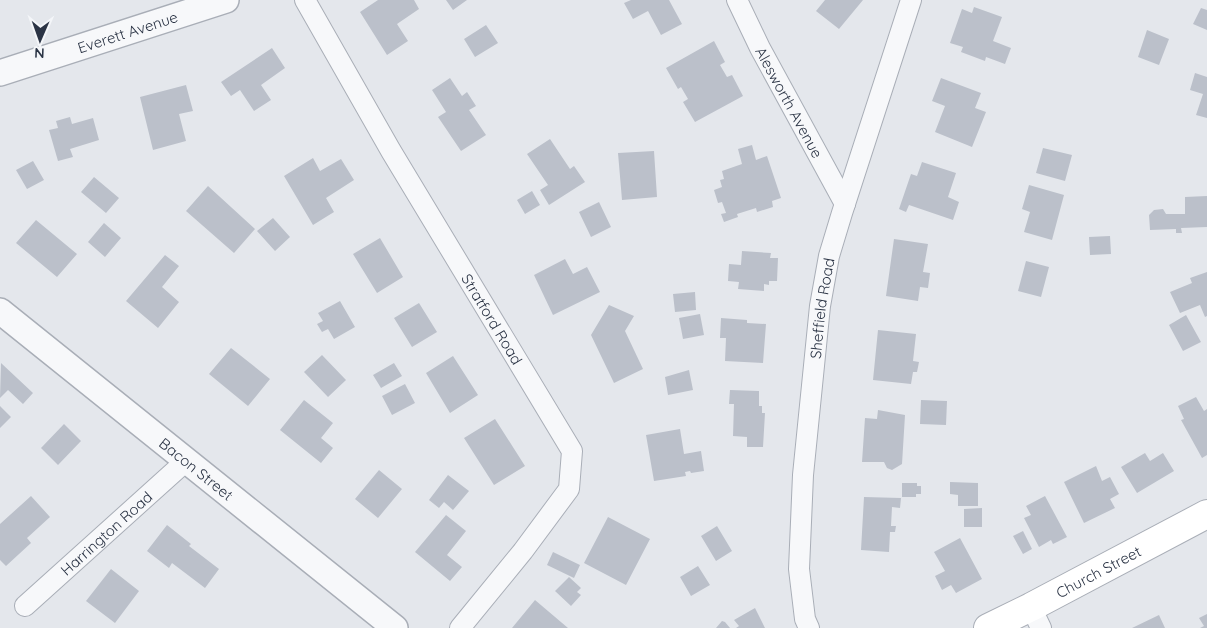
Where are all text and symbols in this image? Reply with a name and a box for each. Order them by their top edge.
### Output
street label: Everett Avenue [75,7,180,57]
north arrow [15,15,65,65]
street label: Alesworth Avenue [752,43,828,161]
text: N [34,44,45,62]
street label: Sheffield Road [805,256,838,360]
street label: Stratford Road [458,270,527,368]
street label: Bacon Street [156,433,237,504]
street label: Harrington Road [56,487,156,579]
street label: Church Street [1052,541,1144,602]

